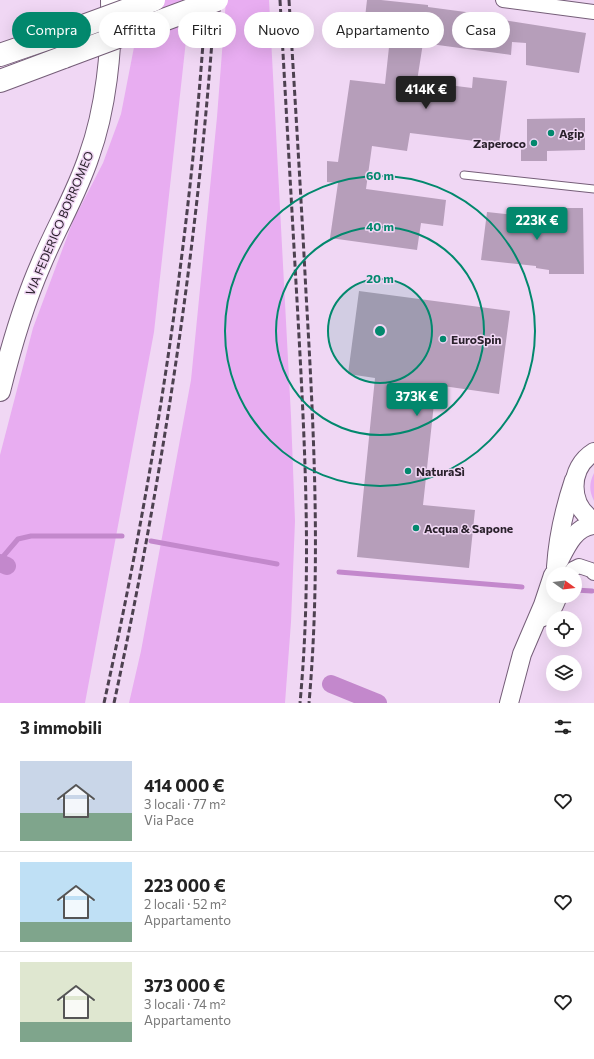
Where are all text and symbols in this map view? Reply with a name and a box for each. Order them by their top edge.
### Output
chip: Compra [12,12,91,48]
chip: Affitta [99,12,170,48]
chip: Filtri [178,12,236,48]
chip: Nuovo [244,12,314,48]
chip: Appartamento [322,12,444,48]
chip: Casa [452,12,510,48]
pin: 414K € [393,76,459,110]
text: 414K € [405,81,447,97]
place label: Agip [559,126,584,140]
marker: Agip [546,128,556,138]
place label: Zaperoco [473,136,526,150]
marker: Zaperoco [529,138,539,148]
street label: VIA FEDERICO BORROMEO [22,149,96,297]
text: 60 m [366,168,394,182]
pin: 223K € [504,207,570,241]
text: 223K € [515,212,559,228]
text: 40 m [366,219,394,233]
text: 20 m [366,271,394,285]
centre of rings [373,324,387,338]
place label: EuroSpin [451,332,502,346]
marker: EuroSpin [438,334,448,344]
pin: 373K € [384,383,450,417]
text: 373K € [396,388,438,404]
place label: NaturaSì [416,464,465,478]
marker: NaturaSì [403,466,413,476]
place label: Acqua & Sapone [424,521,513,535]
marker: Acqua & Sapone [411,523,421,533]
north arrow [546,567,582,603]
map controls [546,567,582,691]
button: locate [546,611,582,647]
button: layers [546,655,582,691]
icon: filters [552,716,574,738]
text: 3 immobili [20,717,102,738]
text: 414 000 € [144,775,224,796]
icon: home [52,777,100,825]
icon: heart [552,790,574,812]
text: 3 locali · 77 m² [144,796,226,812]
text: Via Pace [144,812,194,828]
text: 223 000 € [144,875,226,896]
icon: home [52,878,100,926]
icon: heart [552,891,574,913]
text: 2 locali · 52 m² [144,896,226,912]
text: Appartamento [144,912,231,928]
text: 373 000 € [144,975,225,996]
icon: home [52,978,100,1026]
icon: heart [552,991,574,1013]
text: 3 locali · 74 m² [144,996,226,1012]
text: Appartamento [144,1012,231,1028]

